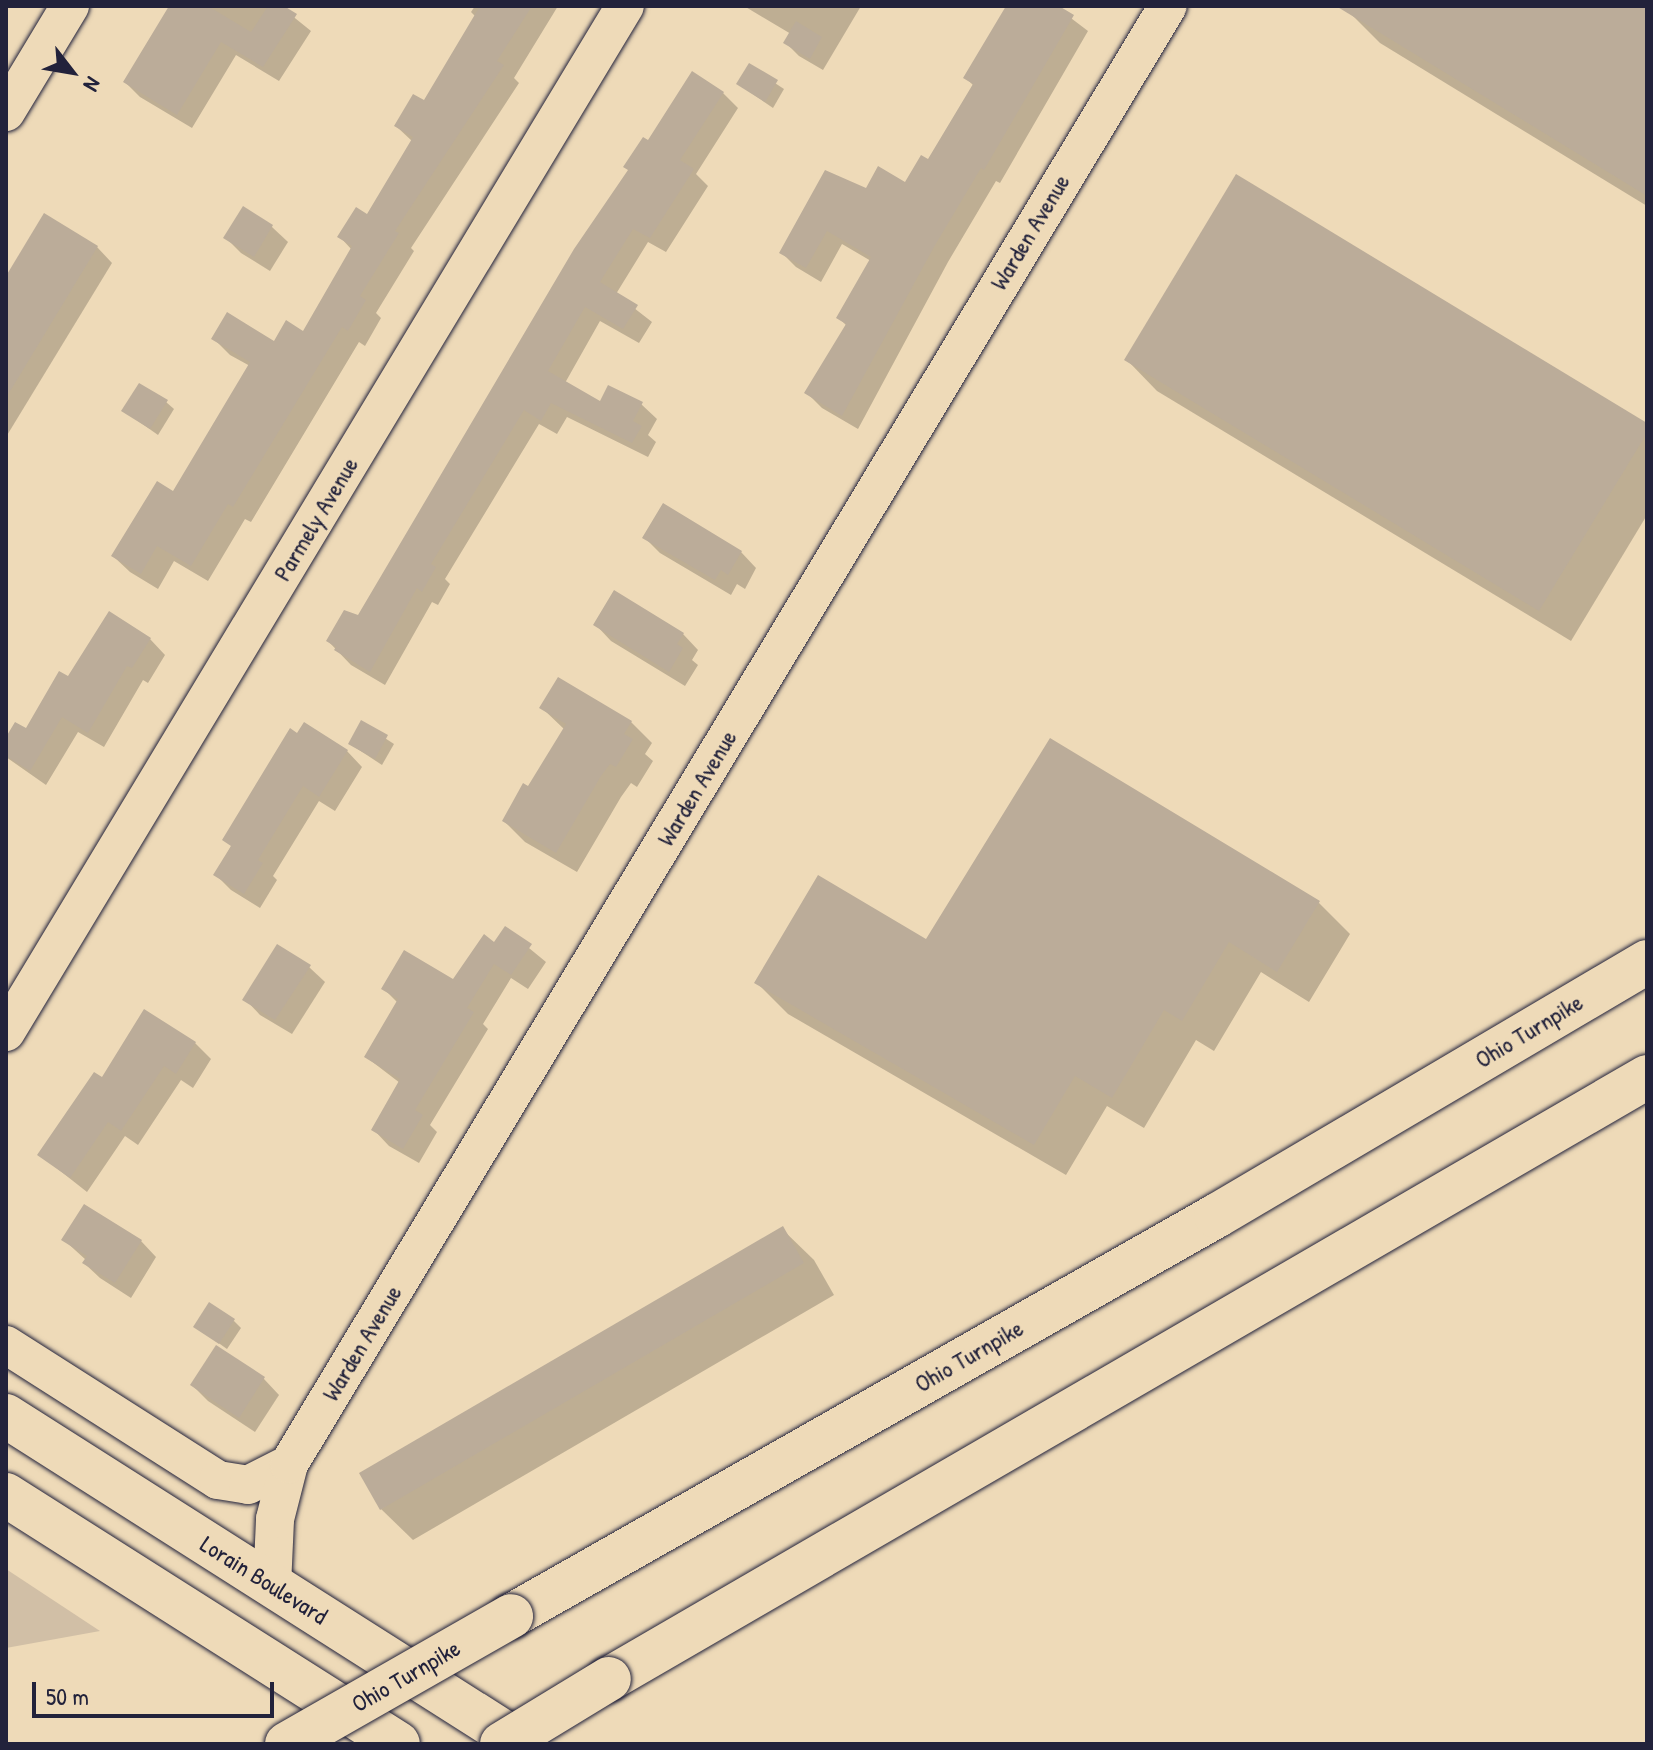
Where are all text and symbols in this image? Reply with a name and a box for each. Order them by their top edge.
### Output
north arrow [32,32,112,112]
text: N [77,72,108,97]
street label: Warden Avenue [984,169,1076,295]
street label: Parmely Avenue [268,452,364,586]
street label: Warden Avenue [651,725,743,851]
street label: Ohio Turnpike [1470,988,1588,1074]
street label: Warden Avenue [316,1280,408,1406]
street label: Ohio Turnpike [910,1314,1028,1398]
street label: Lorain Boulevard [195,1530,333,1630]
street label: Ohio Turnpike [347,1634,465,1718]
scale bar [36,1666,278,1716]
text: 50 m [46,1680,89,1712]

